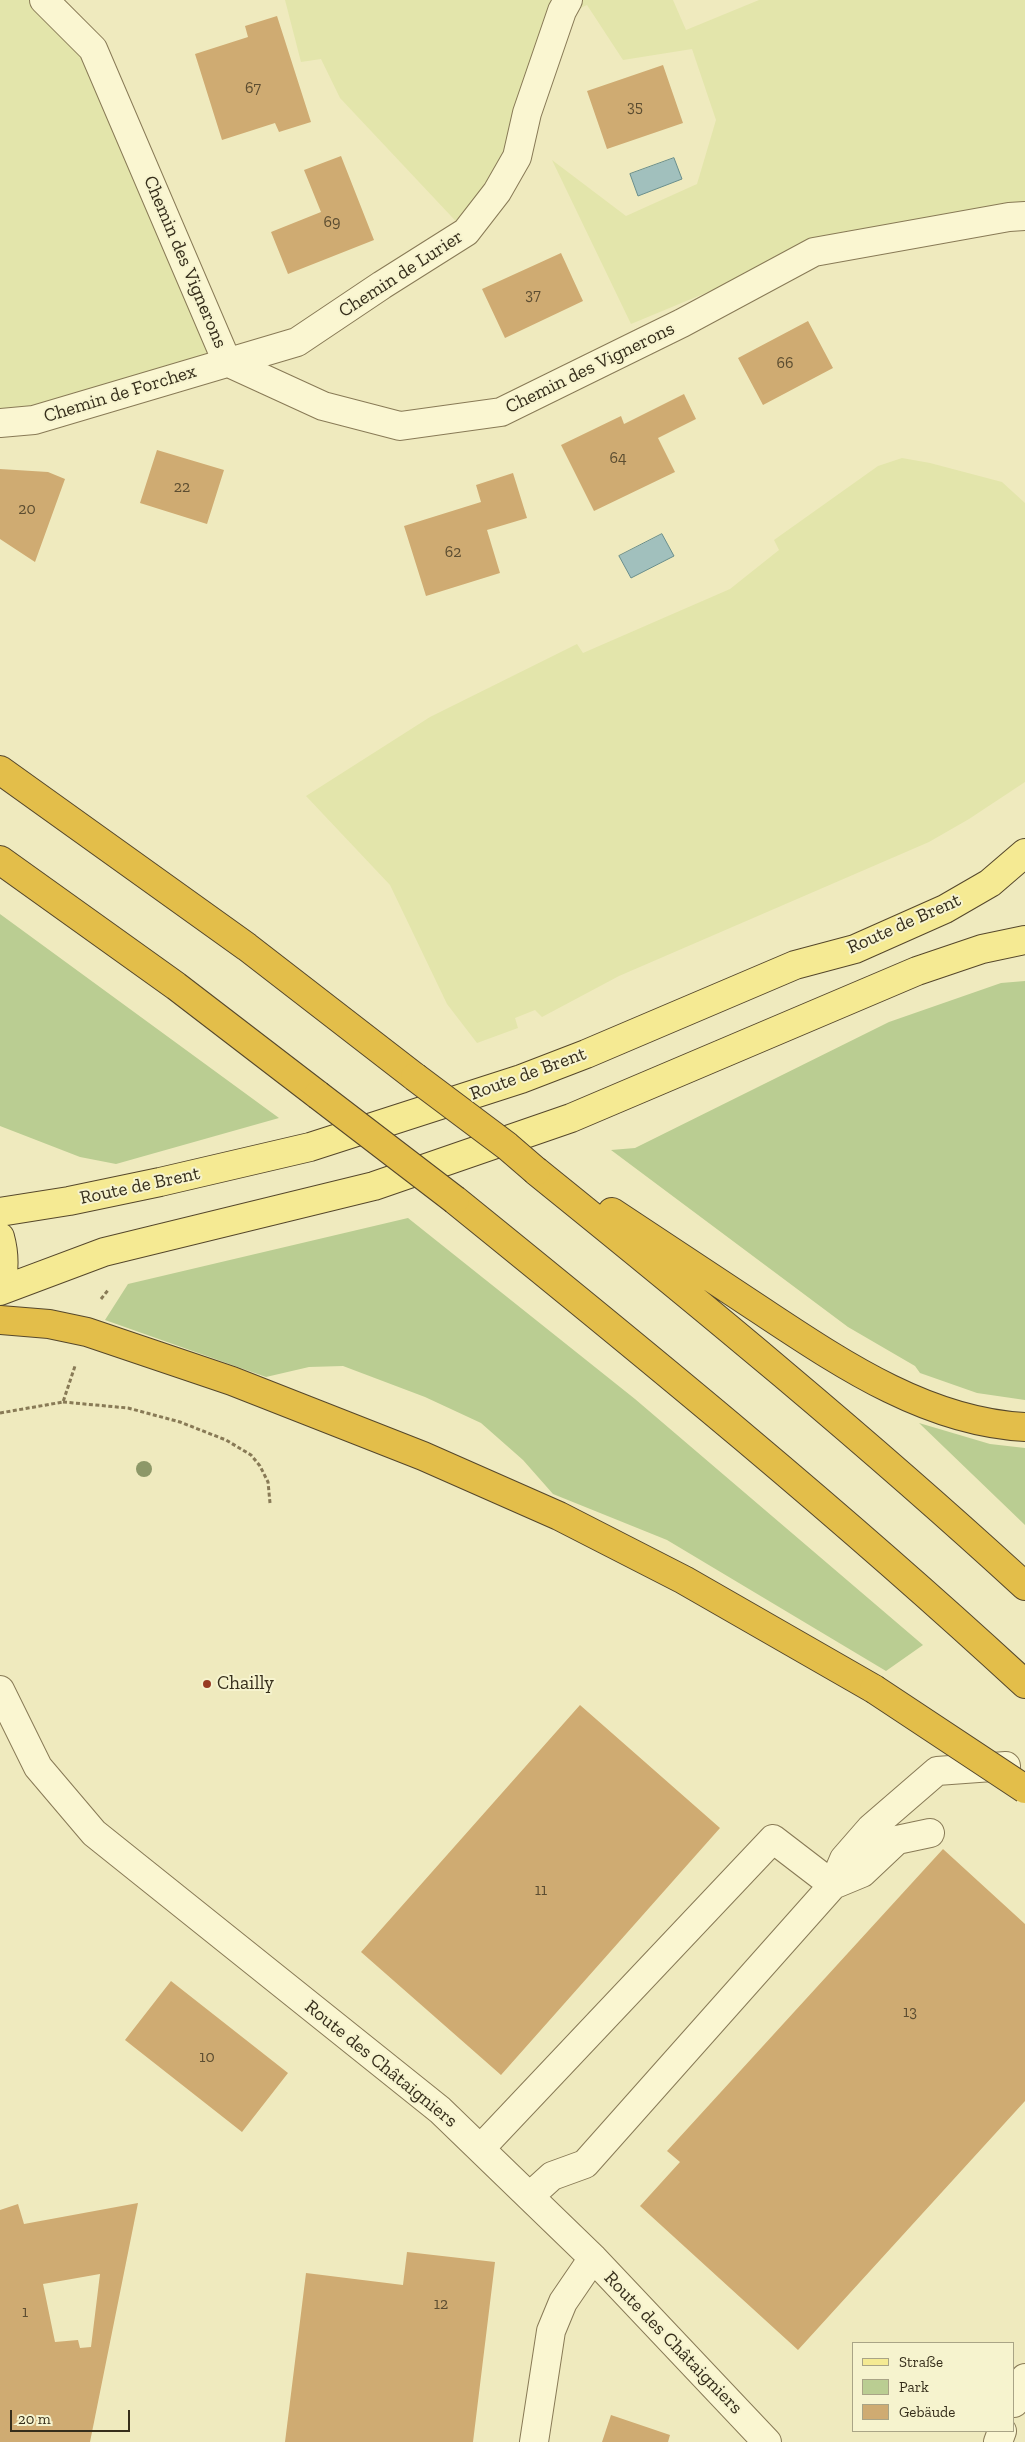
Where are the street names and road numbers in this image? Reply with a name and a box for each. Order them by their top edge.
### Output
street label: Chemin des Vignerons [138,172,232,352]
street label: Chemin de Lurier [335,225,467,323]
street label: Chemin des Vignerons [502,317,678,419]
street label: Chemin de Forchex [41,360,199,428]
street label: Route de Brent [844,889,964,959]
street label: Route de Brent [467,1042,589,1106]
street label: Route de Brent [78,1162,202,1210]
street label: Route des Châtaigniers [300,1995,462,2133]
street label: Route des Châtaigniers [599,2267,747,2419]

